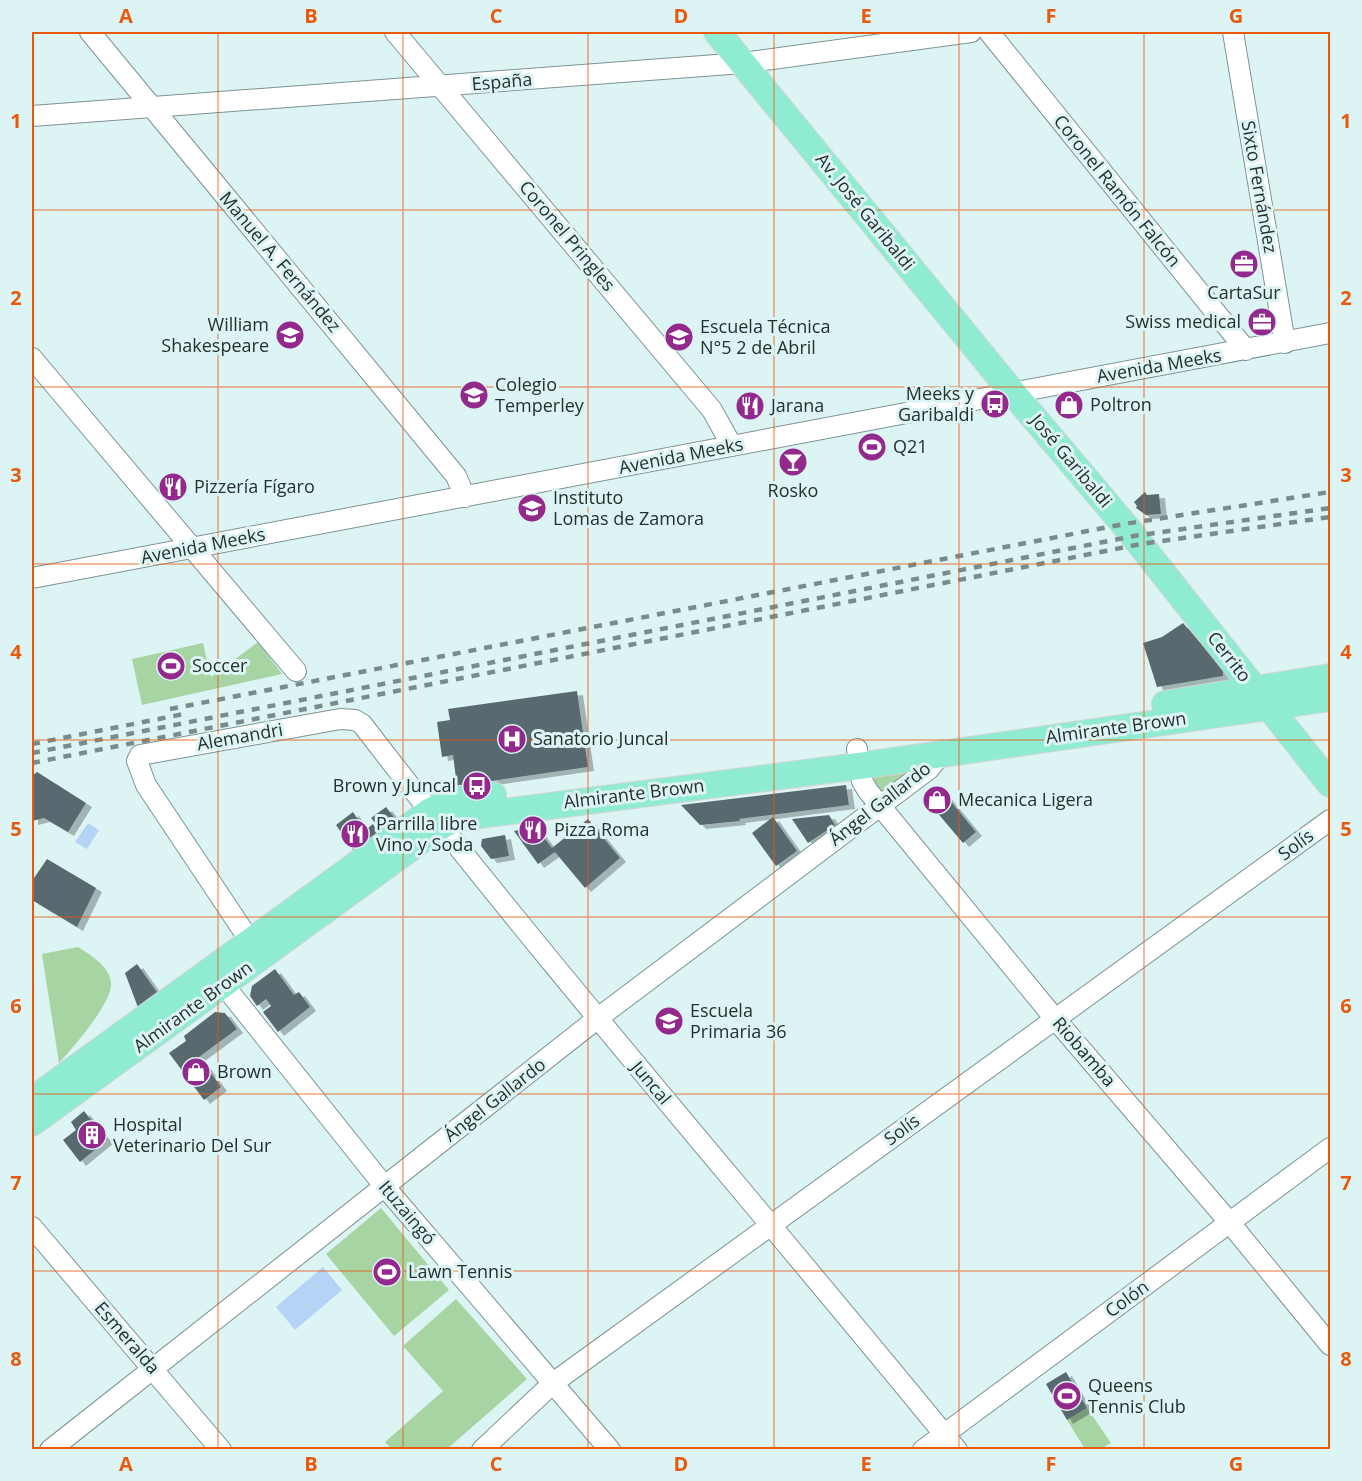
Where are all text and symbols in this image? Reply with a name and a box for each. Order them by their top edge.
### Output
text: A [119,2,133,29]
text: B [304,2,318,29]
text: C [490,2,503,29]
text: D [674,2,688,29]
text: E [860,2,872,29]
text: F [1046,2,1056,29]
text: G [1229,2,1243,29]
street label: España [471,66,533,96]
text: 1 [10,107,22,134]
text: 1 [1340,107,1352,134]
street label: Coronel Ramón Falcón [1049,109,1187,272]
street label: Sixto Fernández [1237,119,1283,255]
street label: Av. José Garibaldi [811,148,921,275]
street label: Coronel Pringles [514,175,621,296]
street label: Manuel A. Fernández [215,186,347,337]
office icon: CartaSur [1228,248,1260,280]
place label: CartaSur [1207,280,1281,304]
text: 2 [10,284,22,311]
text: 2 [1340,284,1352,311]
office icon: Swiss medical [1246,306,1278,338]
place label: Swiss medical [1125,309,1241,333]
place label: William Shakespeare [161,312,269,357]
place label: Escuela Técnica N°5 2 de Abril [700,314,830,359]
school or university icon: William Shakespeare [274,319,306,351]
school or university icon: Escuela Técnica N°5 2 de Abril [663,321,695,353]
street label: Avenida Meeks [1095,342,1223,388]
place label: Colegio Temperley [495,372,585,417]
school or university icon: Colegio Temperley [458,379,490,411]
place label: Meeks y Garibaldi [898,381,975,426]
bus stop icon: Meeks y Garibaldi [979,388,1011,420]
shop icon: Poltron [1053,389,1085,421]
restaurant icon: Jarana [734,390,766,422]
place label: Poltron [1090,392,1152,416]
place label: Jarana [769,393,824,417]
street label: José Garibaldi [1024,407,1118,512]
street label: Avenida Meeks [617,431,745,479]
sports icon: Q21 [856,431,888,463]
place label: Q21 [893,434,928,458]
bar icon: Rosko [777,446,809,478]
text: 3 [10,461,22,488]
text: 3 [1340,461,1352,488]
restaurant icon: Pizzería Fígaro [157,471,189,503]
place label: Pizzería Fígaro [194,474,315,498]
place label: Rosko [768,478,818,502]
place label: Instituto Lomas de Zamora [553,485,704,530]
school or university icon: Instituto Lomas de Zamora [516,492,548,524]
street label: Avenida Meeks [139,521,267,569]
street label: Cerrito [1202,626,1257,687]
text: 4 [10,638,22,665]
text: 4 [1340,638,1352,665]
sports icon: Soccer [155,650,187,682]
place label: Soccer [192,653,248,677]
street label: Almirante Brown [1044,705,1188,749]
street label: Alemandri [195,717,285,755]
hospital icon: Sanatorio Juncal [496,723,528,755]
place label: Sanatorio Juncal [533,726,669,750]
street label: Ángel Gallardo [824,756,935,851]
bus stop icon: Brown y Juncal [461,770,493,802]
street label: Almirante Brown [562,772,706,814]
place label: Brown y Juncal [333,773,456,797]
shop icon: Mecanica Ligera [921,784,953,816]
place label: Mecanica Ligera [958,787,1093,811]
place label: Parrilla libre Vino y Soda [376,811,477,856]
restaurant icon: Pizza Roma [517,814,549,846]
text: 5 [10,815,22,842]
text: 5 [1340,815,1352,842]
place label: Pizza Roma [554,817,650,841]
restaurant icon: Parrilla libre Vino y Soda [339,818,371,850]
street label: Solís [1273,823,1318,865]
street label: Almirante Brown [128,955,257,1057]
text: 6 [10,992,22,1019]
text: 6 [1340,992,1352,1019]
place label: Escuela Primaria 36 [690,998,787,1043]
school or university icon: Escuela Primaria 36 [653,1005,685,1037]
street label: Riobamba [1048,1011,1122,1091]
street label: Ángel Gallardo [439,1052,550,1147]
street label: Juncal [625,1054,677,1109]
shop icon: Brown [180,1056,212,1088]
place label: Brown [217,1059,272,1083]
street label: Solís [879,1108,924,1150]
place label: Hospital Veterinario Del Sur [113,1112,272,1157]
building icon: Hospital Veterinario Del Sur [76,1119,108,1151]
text: 7 [10,1169,22,1196]
text: 7 [1340,1169,1352,1196]
street label: Ituzaingó [374,1175,442,1250]
sports icon: Lawn Tennis [371,1256,403,1288]
place label: Lawn Tennis [408,1259,512,1283]
street label: Colón [1100,1274,1153,1322]
street label: Esmeralda [90,1296,166,1379]
text: 8 [10,1345,22,1372]
text: 8 [1340,1345,1352,1372]
place label: Queens Tennis Club [1088,1373,1186,1418]
sports icon: Queens Tennis Club [1051,1380,1083,1412]
text: A [119,1450,133,1477]
text: B [304,1450,318,1477]
text: C [490,1450,503,1477]
text: D [674,1450,688,1477]
text: E [860,1450,872,1477]
text: F [1046,1450,1056,1477]
text: G [1229,1450,1243,1477]

